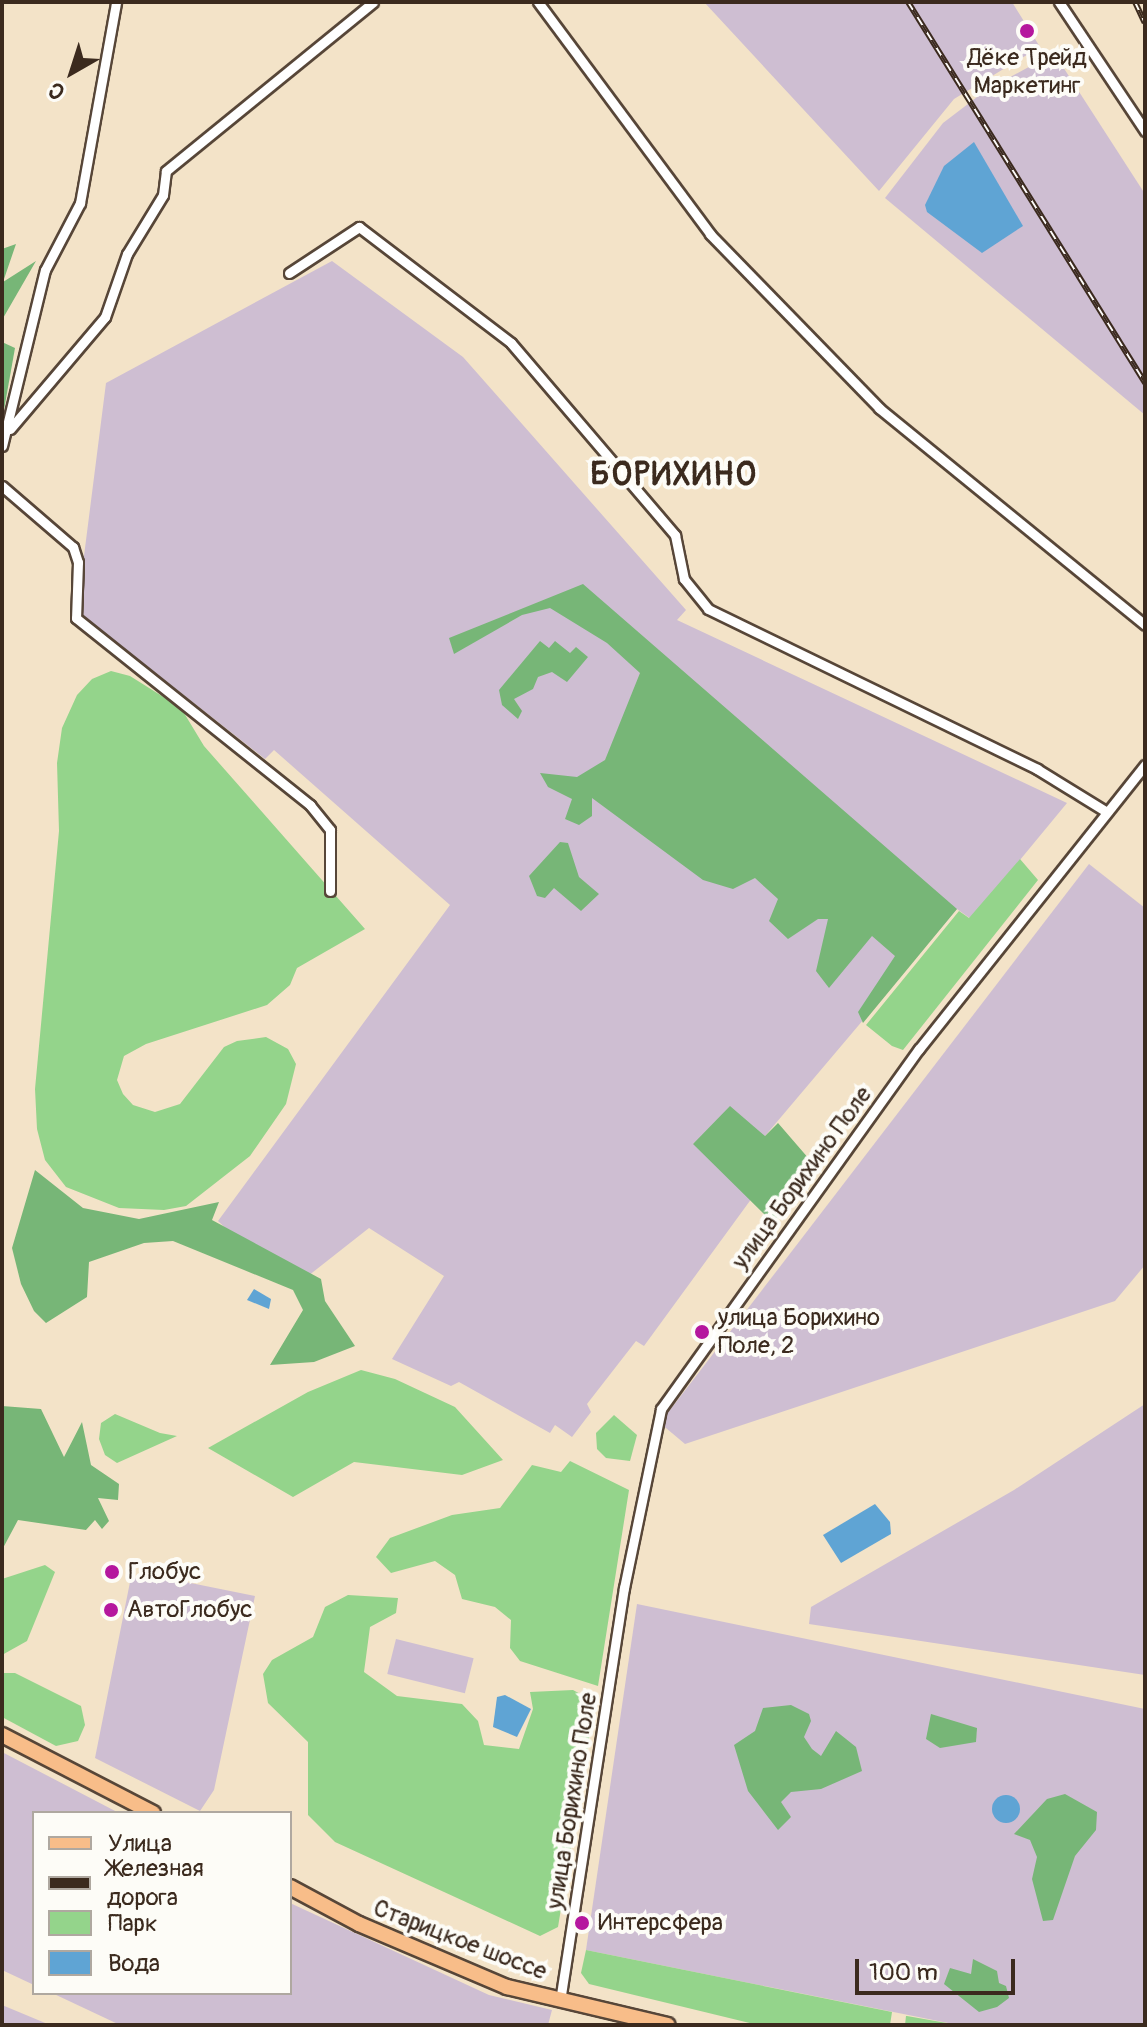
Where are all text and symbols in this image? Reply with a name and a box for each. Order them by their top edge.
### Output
marker: Дёке Трейд Маркетинг [1018,22,1036,40]
north arrow [32,32,112,112]
place label: Дёке Трейд Маркетинг [967,44,1087,100]
text: С [43,76,71,106]
district label: БОРИХИНО [590,456,758,494]
street label: улица Борихино Поле [726,1081,878,1275]
place label: улица Борихино Поле, 2 [718,1304,880,1360]
marker: улица Борихино Поле, 2 [693,1323,711,1341]
place label: Глобус [128,1558,201,1586]
marker: Глобус [103,1563,121,1581]
place label: АвтоГлобус [127,1596,253,1624]
marker: АвтоГлобус [102,1601,120,1619]
street label: улица Борихино Поле [541,1691,603,1911]
legend [32,1811,292,1995]
text: Улица [108,1829,172,1858]
text: Железная дорога [107,1854,204,1912]
street label: Старицкое шоссе [369,1894,551,1986]
text: Парк [108,1909,157,1938]
place label: Интерсфера [598,1909,723,1937]
marker: Интерсфера [573,1914,591,1932]
scale bar [859,1943,1019,1993]
text: Вода [108,1949,160,1978]
text: 100 m [869,1958,938,1987]

